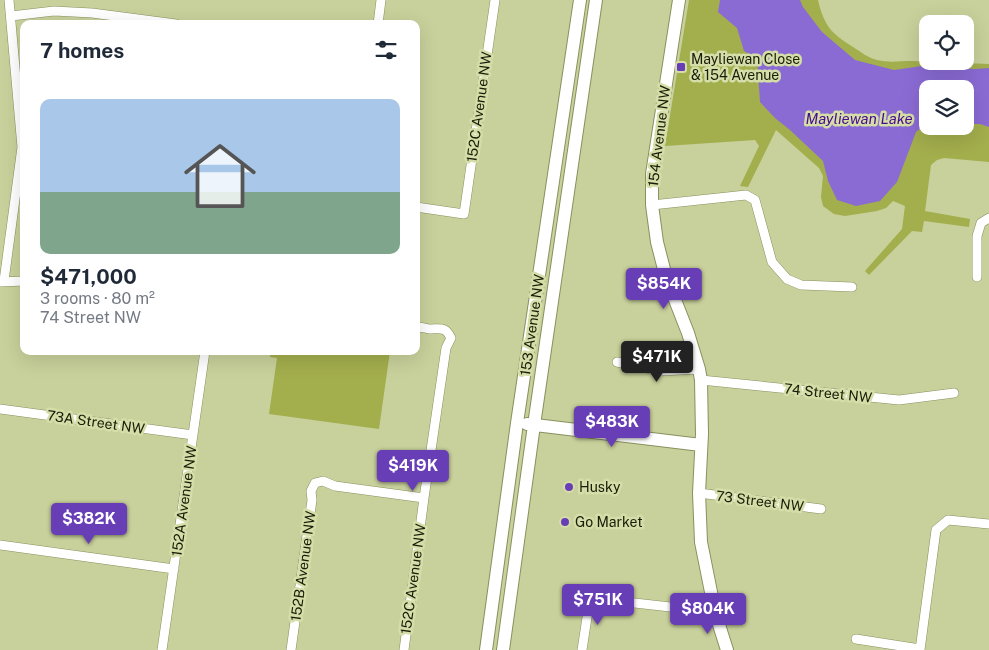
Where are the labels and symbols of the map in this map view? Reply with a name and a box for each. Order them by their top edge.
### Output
street label: 152C Avenue NW [463,50,495,163]
place label: Mayliewan Close & 154 Avenue [691,51,800,83]
marker: Mayliewan Close & 154 Avenue [675,61,687,73]
street label: 154 Avenue NW [645,84,673,188]
water label: Mayliewan Lake [805,110,913,127]
pin: $854K [629,268,699,310]
street label: 153 Avenue NW [517,273,547,377]
pin: $471K [622,340,692,383]
street label: 74 Street NW [783,380,873,406]
pin: $483K [577,406,647,448]
street label: 73A Street NW [46,407,147,437]
street label: 152A Avenue NW [168,444,200,557]
pin: $419K [378,450,448,492]
place label: Husky [579,479,621,495]
marker: Husky [563,481,575,493]
street label: 73 Street NW [715,488,806,514]
pin: $382K [54,502,124,545]
street label: 152B Avenue NW [287,509,319,622]
place label: Go Market [575,514,643,530]
marker: Go Market [559,516,571,528]
street label: 152C Avenue NW [397,522,429,635]
pin: $751K [563,584,633,626]
pin: $804K [673,592,743,635]

